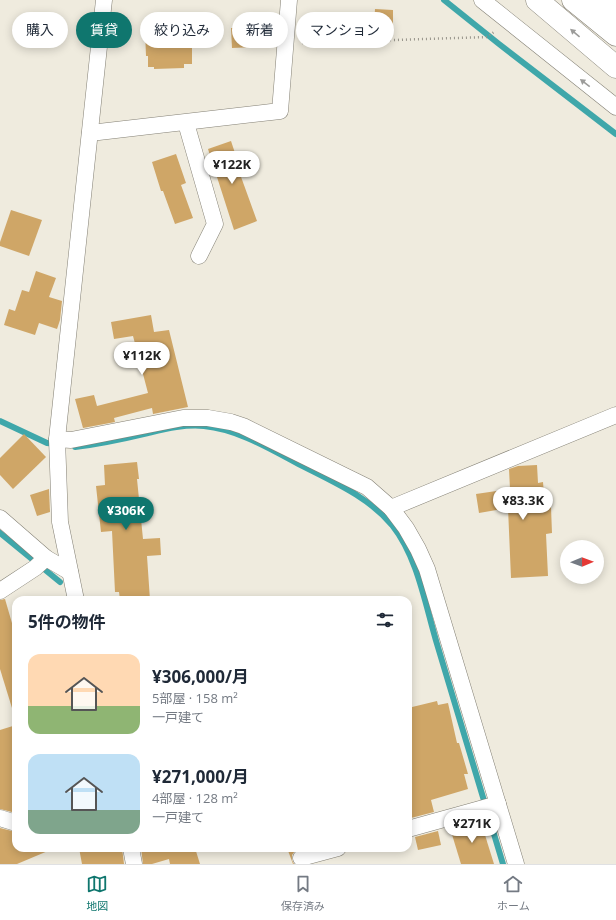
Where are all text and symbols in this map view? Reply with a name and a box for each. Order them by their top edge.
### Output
chip: 購入 [12,12,68,48]
chip: 賃貸 [76,12,132,48]
chip: 絞り込み [140,12,224,48]
chip: 新着 [232,12,288,48]
chip: マンション [296,12,394,48]
one-way arrow [570,28,581,37]
one-way arrow [580,78,591,87]
pin: ¥122K [204,151,260,185]
text: ¥122K [213,155,251,173]
pin: ¥112K [114,342,170,376]
text: ¥112K [123,346,161,364]
pin: ¥83.3K [490,487,556,521]
text: ¥83.3K [502,491,544,509]
pin: ¥306K [98,497,154,531]
text: ¥306K [107,501,145,519]
north arrow [560,540,604,584]
map controls [560,540,604,584]
icon: filters [374,609,396,631]
text: 5件の物件 [28,610,106,633]
text: ¥306,000/月 [152,665,249,688]
icon: home [60,670,108,718]
text: 5部屋 · 158 m² [152,689,238,707]
text: 一戸建て [152,708,204,726]
text: ¥271,000/月 [152,765,249,788]
icon: home [60,770,108,818]
text: 4部屋 · 128 m² [152,789,238,807]
text: 一戸建て [152,808,204,826]
pin: ¥271K [444,810,500,844]
text: ¥271K [453,814,491,832]
tab: 地図 [86,873,108,913]
tab: 保存済み [281,873,325,913]
tab: ホーム [497,873,530,913]

